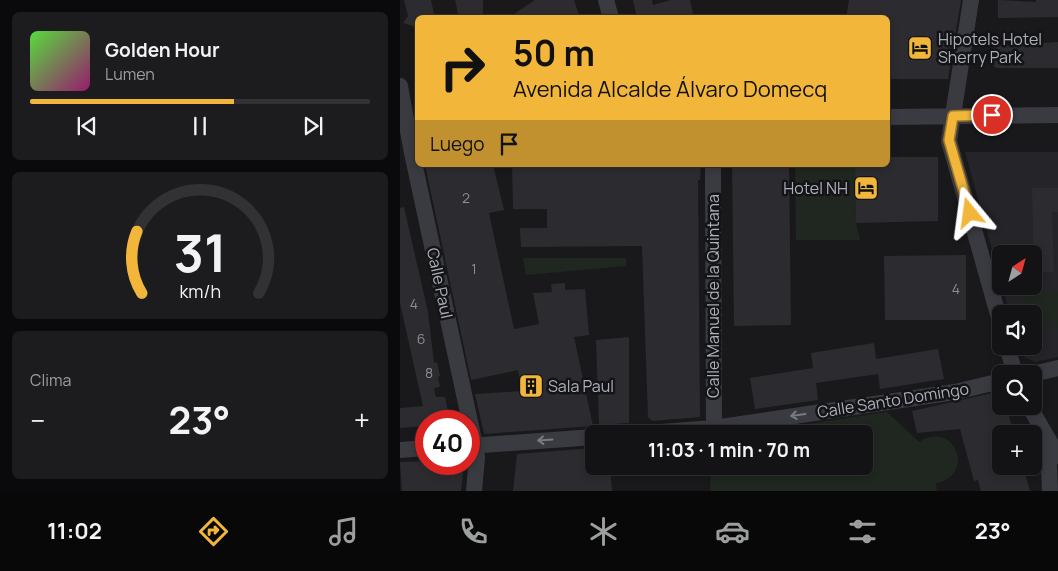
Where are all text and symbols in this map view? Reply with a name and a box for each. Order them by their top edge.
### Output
place label: Hipotels Hotel Sherry Park [938,28,1042,68]
text: 50 m [513,29,595,77]
icon: right [430,35,495,100]
hotel icon: Hipotels Hotel Sherry Park [907,35,933,61]
text: Golden Hour [105,37,219,63]
text: Lumen [105,63,155,85]
text: Avenida Alcalde Álvaro Domecq [513,74,827,104]
pin [971,94,1013,136]
icon: arrive [978,101,1006,129]
icon: previous [73,112,101,140]
icon: pause [186,112,214,140]
icon: next [299,112,327,140]
icon: arrive [495,130,523,158]
text: Luego [430,131,485,157]
hotel icon: Hotel NH [853,175,879,201]
place label: Hotel NH [783,177,848,199]
position arrow [943,186,995,238]
house number: 2 [462,188,470,207]
street label: Calle Manuel de la Quintana [702,194,724,398]
text: 31 [173,217,227,288]
north arrow [992,245,1042,295]
map controls [992,245,1042,475]
street label: Calle Paul [422,246,458,320]
house number: 1 [471,259,477,278]
text: km/h [179,279,221,303]
house number: 4 [952,279,960,298]
house number: 4 [410,294,418,313]
button: sound [992,305,1042,355]
house number: 6 [417,329,425,348]
house number: 8 [425,363,433,382]
button: search [992,365,1042,415]
text: Clima [30,369,71,391]
building icon: Sala Paul [518,373,544,399]
place label: Sala Paul [548,375,614,397]
street label: Calle Santo Domingo [816,377,970,423]
text: 23° [169,393,230,445]
text: − [30,401,45,439]
text: + [354,401,370,439]
speed limit sign: 40 [415,410,480,475]
one-way arrow [790,411,806,421]
button: + [992,425,1042,475]
one-way arrow [537,436,553,445]
text: 11:03 · 1 min · 70 m [648,437,810,463]
icon: directions [196,514,231,549]
icon: music [326,514,361,549]
icon: phone [456,514,491,549]
icon: climate [586,514,621,549]
icon: car [715,514,750,549]
icon: filters [845,514,880,549]
text: 11:02 [47,516,102,546]
text: 23° [975,516,1011,546]

